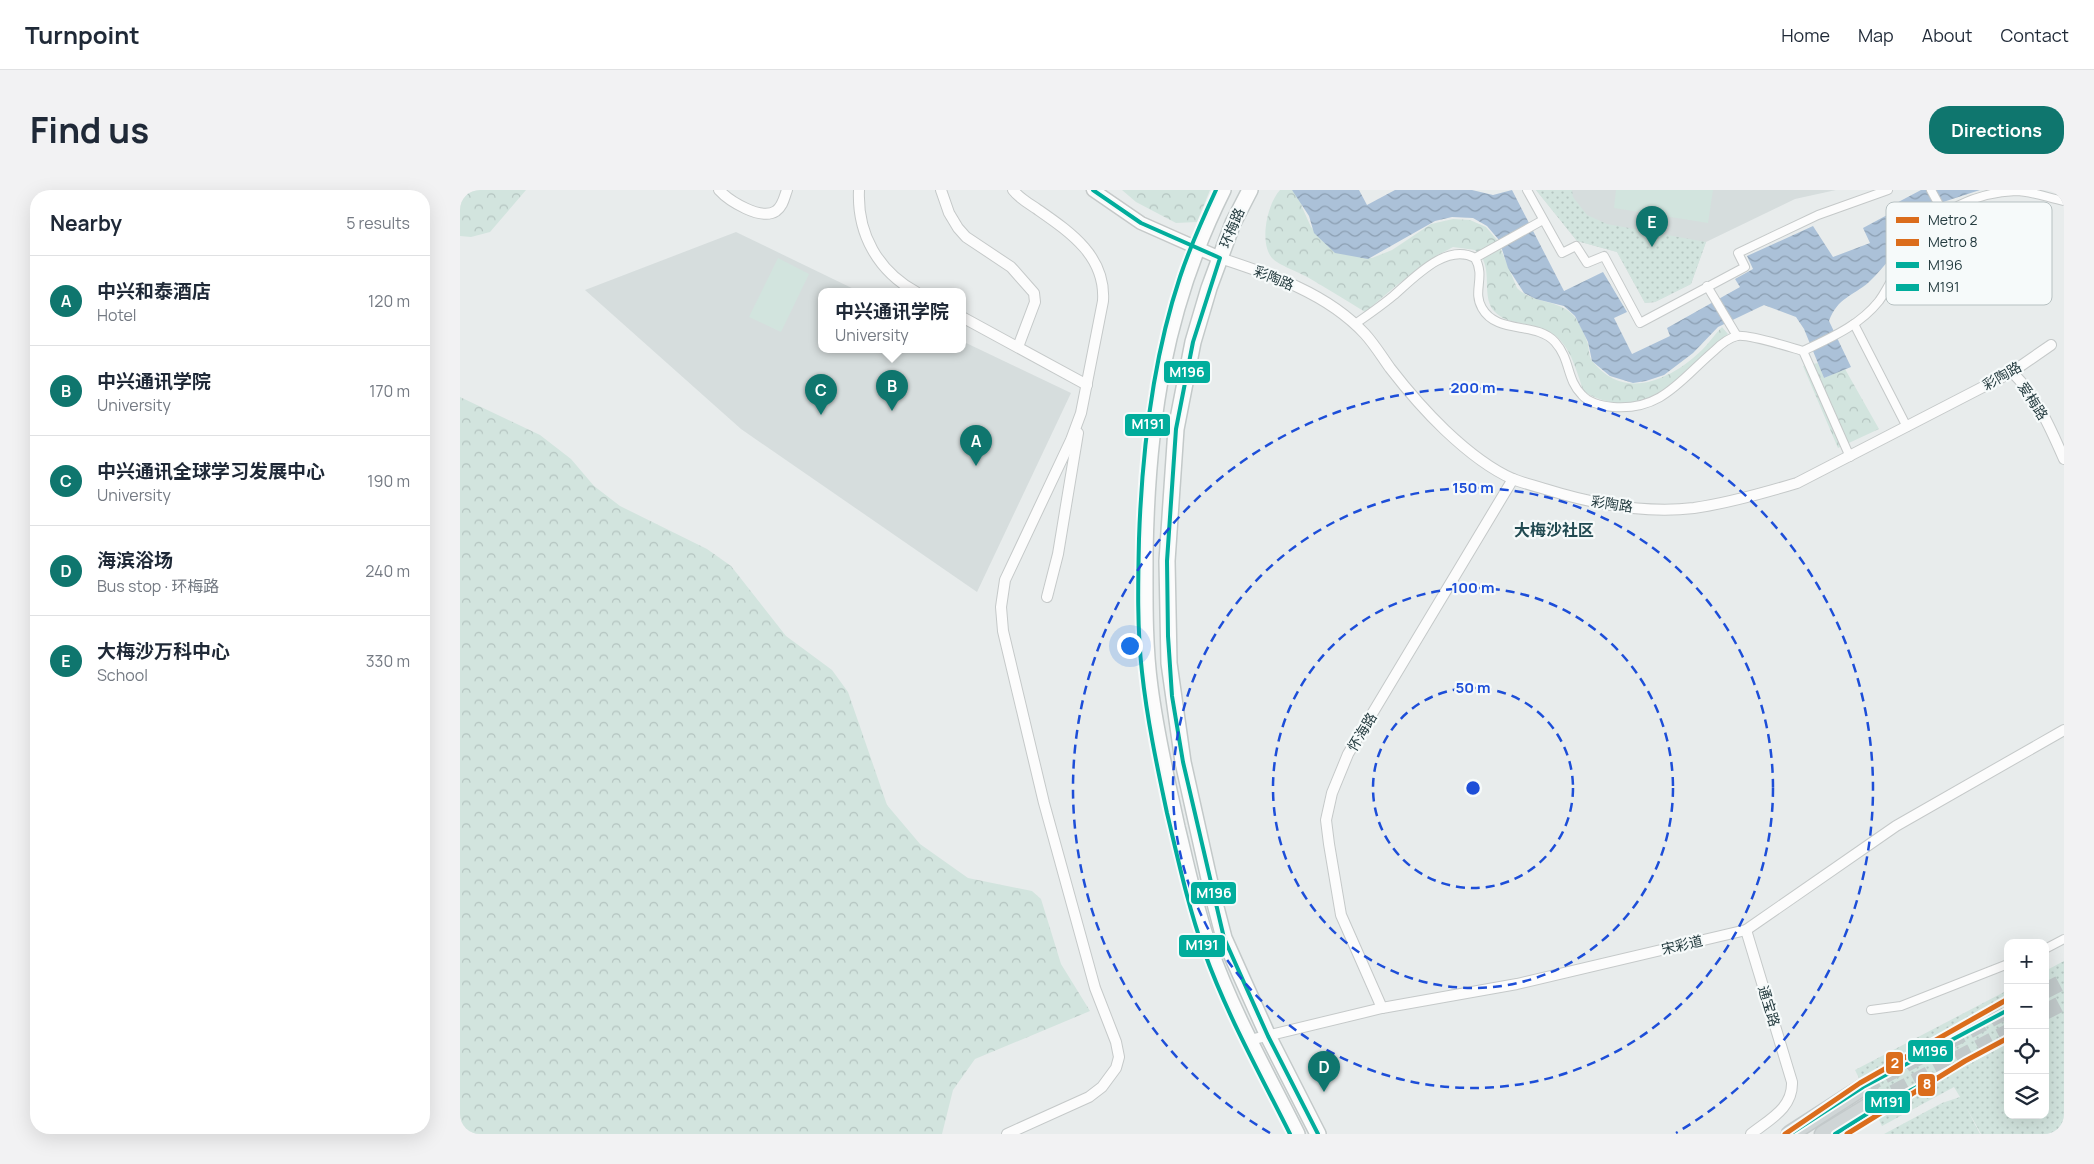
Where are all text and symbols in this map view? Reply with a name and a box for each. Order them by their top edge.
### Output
text: Turnpoint [25,18,140,51]
text: Home [1781,23,1830,47]
text: Map [1858,23,1894,47]
text: About [1922,23,1972,47]
text: Contact [2000,23,2069,47]
text: Find us [30,106,149,154]
button: Directions [1929,106,2064,154]
legend [1886,202,2052,305]
street label: 环梅路 [1215,205,1248,251]
pin: E [1636,206,1668,247]
text: Nearby [50,209,122,237]
text: Metro 2 [1928,210,1978,229]
text: 5 results [346,212,410,234]
text: Metro 8 [1928,232,1978,251]
text: M196 [1928,255,1963,274]
street label: 彩陶路 [1251,261,1297,294]
text: M191 [1928,277,1959,296]
text: 中兴和泰酒店 [97,278,211,304]
popup [818,288,966,353]
text: A [61,290,71,312]
text: 120 m [368,290,410,312]
text: 中兴通讯学院 [835,298,949,324]
text: Hotel [97,304,137,326]
text: University [835,324,909,346]
street label: 彩陶路 [1979,357,2025,394]
line badge: M196 [1163,360,1211,384]
text: M196 [1169,362,1205,381]
text: 中兴通讯学院 [97,368,211,394]
pin: B [876,370,908,411]
pin: C [805,374,837,415]
text: 200 m [1450,377,1496,398]
street label: 爱梅路 [2014,378,2053,424]
text: B [61,380,71,402]
text: 170 m [369,380,410,402]
text: University [97,394,171,416]
line badge: M191 [1124,413,1171,437]
text: M191 [1132,414,1164,433]
pin: A [960,425,992,466]
text: 中兴通讯全球学习发展中心 [97,458,325,484]
text: C [60,470,72,492]
text: 190 m [367,470,410,492]
text: 150 m [1452,477,1494,498]
text: University [97,484,171,506]
street label: 彩陶路 [1590,491,1634,516]
district label: 大梅沙社区 [1514,519,1594,541]
text: 海滨浴场 [97,547,173,573]
text: D [60,560,72,582]
text: 240 m [365,560,410,582]
text: Bus stop · 环梅路 [97,575,219,597]
text: 100 m [1452,577,1494,598]
your location [1117,633,1143,659]
text: 大梅沙万科中心 [97,638,230,664]
text: E [61,650,71,672]
text: 330 m [366,650,410,672]
text: School [97,664,148,686]
text: 50 m [1455,677,1491,698]
street label: 怀海路 [1343,709,1381,755]
centre of rings [1464,779,1482,797]
line badge: M196 [1190,881,1237,905]
text: M196 [1196,883,1232,902]
street label: 宋彩道 [1659,931,1704,958]
line badge: M191 [1178,934,1226,958]
text: M191 [1186,935,1218,954]
map controls [2004,939,2049,1119]
button: + [2004,939,2049,984]
street label: 通宝路 [1754,983,1785,1029]
button: − [2004,984,2049,1029]
button: locate [2004,1029,2049,1074]
line badge: M196 [1907,1039,1954,1063]
text: M196 [1912,1041,1948,1060]
pin: D [1308,1051,1340,1092]
line badge: 2 [1885,1051,1904,1075]
text: 2 [1891,1053,1899,1072]
line badge: 8 [1917,1073,1936,1097]
text: 8 [1923,1074,1931,1093]
button: layers [2004,1074,2049,1119]
line badge: M191 [1864,1090,1911,1114]
text: M191 [1871,1092,1903,1111]

